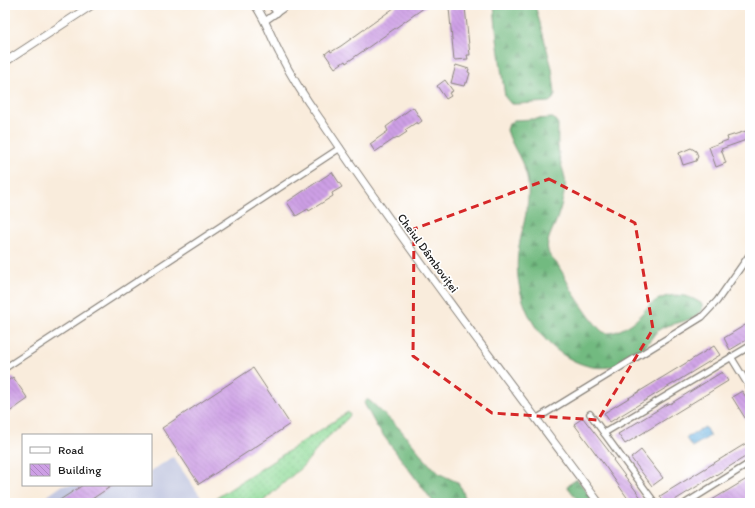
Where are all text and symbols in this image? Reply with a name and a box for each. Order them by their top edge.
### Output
street label: Cheiul Dâmboviței [395,211,461,295]
legend [22,434,152,486]
text: Road [58,443,84,457]
text: Building [58,463,102,477]

